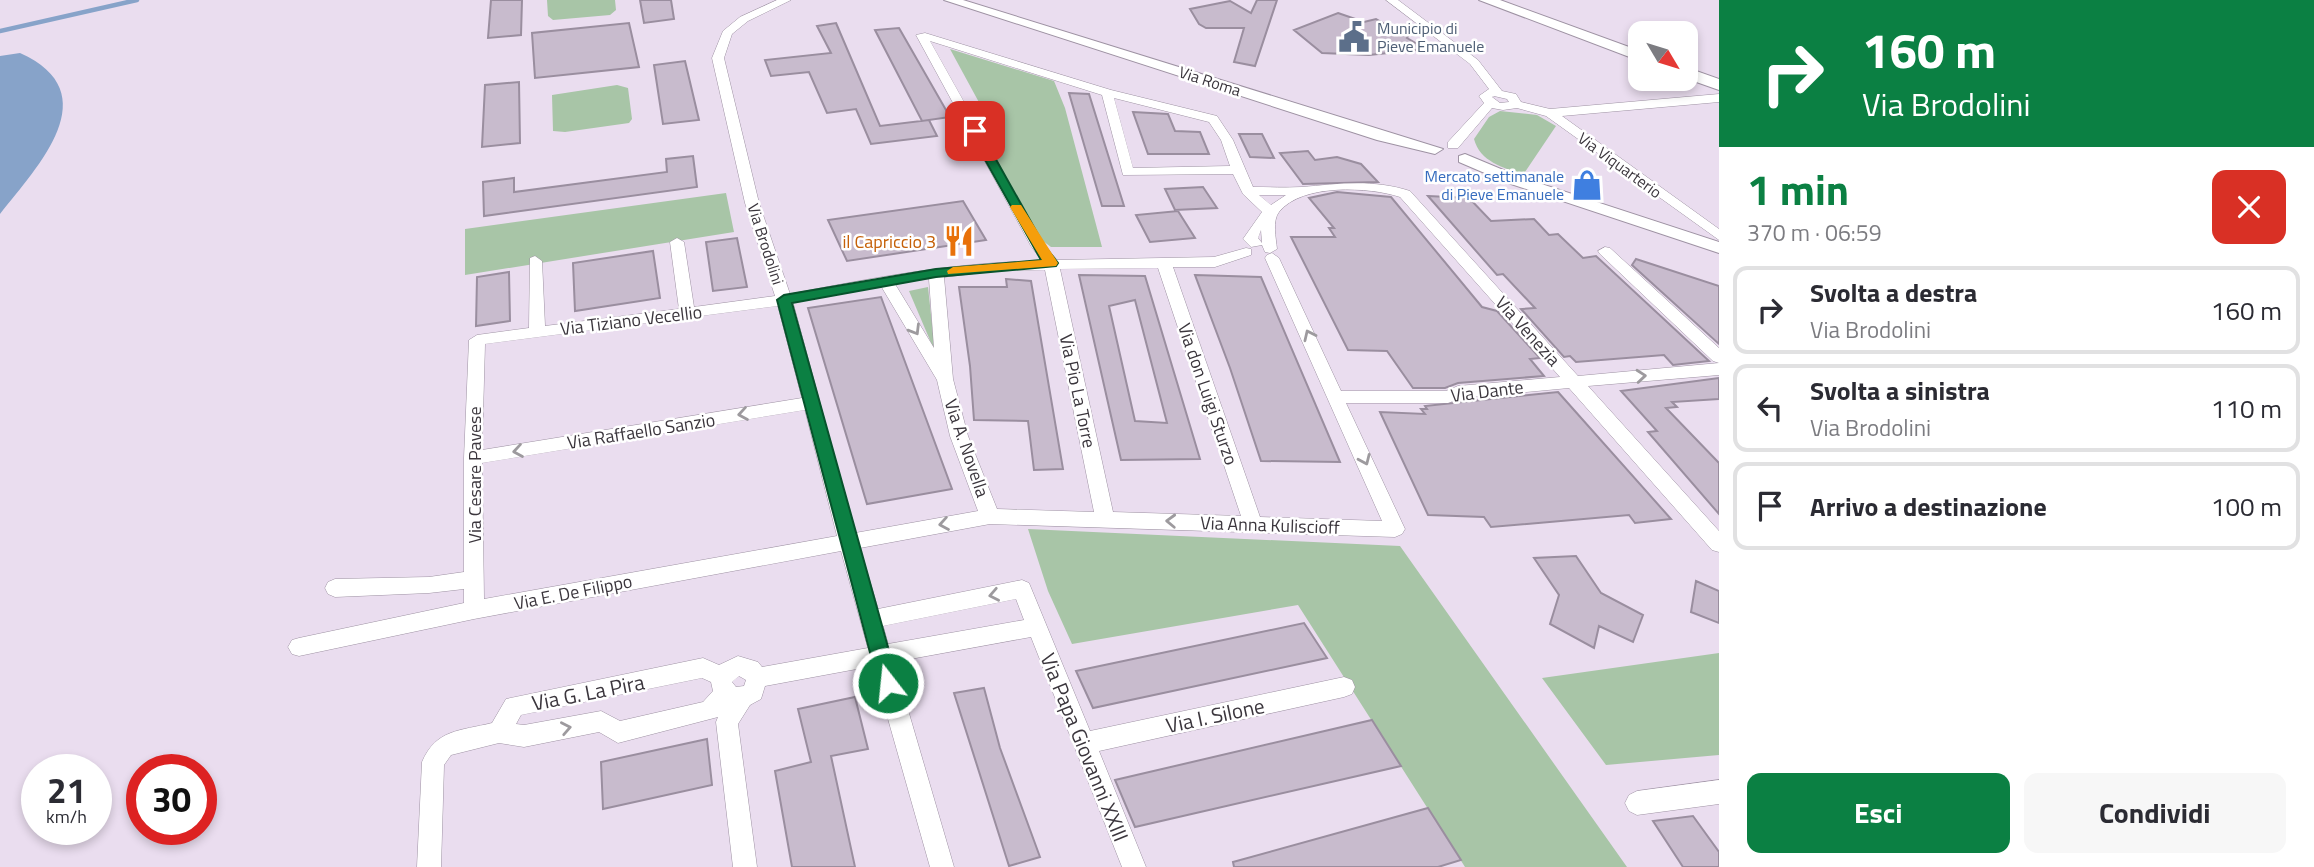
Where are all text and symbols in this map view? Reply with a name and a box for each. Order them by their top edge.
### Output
text: 160 m [1862,12,1996,87]
place label: Municipio di Pieve Emanuele [1377,16,1484,58]
public building icon: Municipio di Pieve Emanuele [1337,20,1371,54]
north arrow [1628,21,1698,91]
map controls [1628,21,1698,91]
icon: right [1747,28,1838,119]
street label: Via Roma [1176,60,1244,102]
text: Via Brodolini [1862,80,2030,128]
pin [945,101,1005,161]
icon: arrive [956,112,994,150]
street label: Via Viquarterio [1573,126,1667,204]
text: 1 min [1747,157,1849,221]
place label: Mercato settimanale di Pieve Emanuele [1425,164,1564,206]
shop icon: Mercato settimanale di Pieve Emanuele [1570,168,1604,202]
button: close [2212,170,2286,244]
street label: Via Brodolini [742,200,790,288]
text: 370 m · 06:59 [1747,215,1882,250]
restaurant icon: il Capriccio 3 [942,224,976,258]
place label: il Capriccio 3 [842,228,936,255]
text: Svolta a destra [1810,273,1977,312]
street label: Via Venezia [1489,290,1567,372]
icon: right [1751,291,1789,329]
text: 160 m [2211,291,2282,330]
street label: Via Tiziano Vecellio [559,298,703,342]
text: Via Brodolini [1810,312,1931,347]
street label: Via don Luigi Sturzo [1171,319,1245,469]
one-way arrow [906,322,919,335]
one-way arrow [1303,330,1317,342]
street label: Via Pio La Torre [1053,332,1103,450]
one-way arrow [1635,368,1647,383]
text: Svolta a sinistra [1810,371,1990,410]
street label: Via Dante [1449,373,1525,409]
icon: left [1751,389,1789,427]
text: 110 m [2211,389,2282,428]
street label: Via A. Novella [938,395,996,501]
street label: Via Cesare Pavese [461,406,488,544]
street label: Via Raffaello Sanzio [565,406,717,456]
one-way arrow [737,406,749,421]
text: Via Brodolini [1810,410,1931,445]
one-way arrow [512,443,524,458]
one-way arrow [1357,452,1371,465]
icon: arrive [1751,487,1789,525]
text: Arrivo a destinazione [1810,487,2047,526]
text: 100 m [2211,487,2282,526]
street label: Via Anna Kuliscioff [1200,509,1340,541]
one-way arrow [1165,513,1176,529]
one-way arrow [938,516,950,531]
street label: Via E. De Filippo [512,567,634,617]
one-way arrow [988,587,1000,602]
position arrow [851,646,925,720]
street label: Via Papa Giovanni XXIII [1033,648,1137,846]
street label: Via G. La Pira [529,665,648,719]
street label: Via I. Silone [1163,689,1267,741]
one-way arrow [560,721,572,736]
speed limit sign: 30 [126,754,217,845]
text: 21 [47,763,86,817]
button: Esci [1747,773,2010,853]
button: Condividi [2024,773,2286,853]
text: km/h [46,803,87,830]

